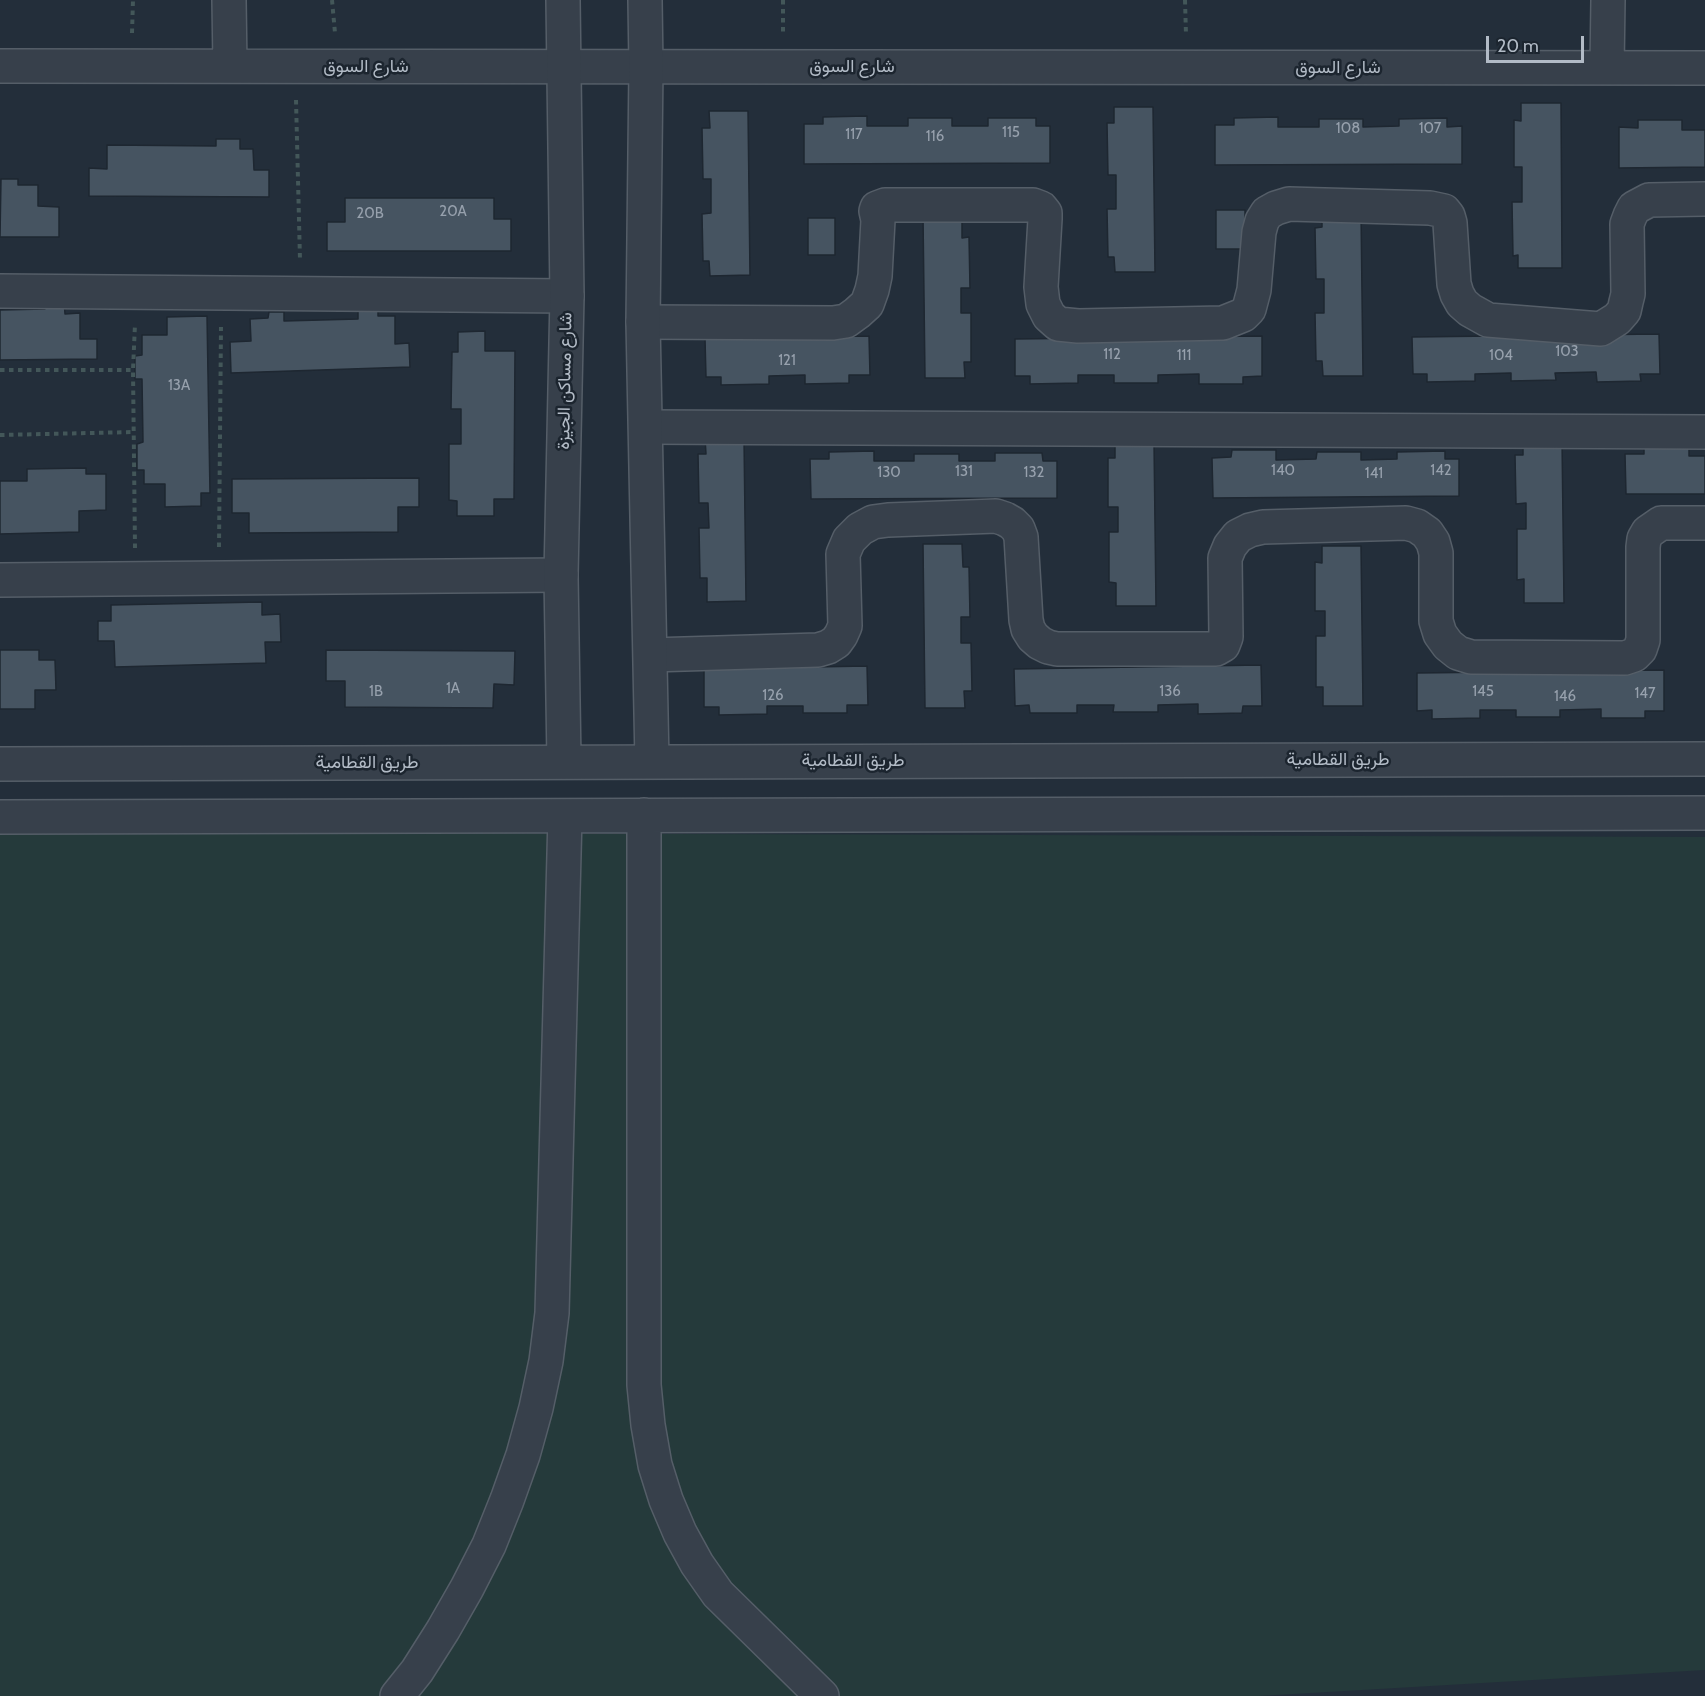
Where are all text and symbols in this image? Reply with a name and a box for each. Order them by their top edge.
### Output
scale bar [1489,24,1586,62]
text: 20 m [1497,35,1539,57]
street label: شارع السوق [323,56,409,78]
street label: شارع السوق [809,56,895,78]
street label: شارع السوق [1295,57,1381,79]
house number: 108 [1336,120,1360,138]
house number: 107 [1419,120,1441,138]
house number: 115 [1002,124,1020,142]
house number: 117 [845,126,863,144]
house number: 116 [926,128,944,146]
house number: 20A [439,203,467,221]
house number: 20B [356,205,384,223]
street label: شارع مساكن الجيزة [553,312,577,450]
house number: 103 [1555,343,1579,361]
house number: 112 [1103,346,1121,364]
house number: 111 [1177,347,1191,365]
house number: 104 [1489,347,1513,365]
house number: 121 [778,352,796,370]
house number: 13A [168,377,190,395]
house number: 140 [1271,462,1295,480]
house number: 142 [1430,462,1452,480]
house number: 131 [955,463,973,481]
house number: 130 [877,464,901,482]
house number: 132 [1024,464,1044,482]
house number: 141 [1365,465,1383,483]
house number: 1A [446,680,460,698]
house number: 1B [369,683,383,701]
house number: 136 [1159,683,1181,701]
house number: 145 [1472,683,1494,701]
house number: 147 [1634,685,1656,703]
house number: 126 [762,687,784,705]
house number: 146 [1554,688,1576,706]
street label: طريق القطامية [1287,749,1389,771]
street label: طريق القطامية [802,750,904,772]
street label: طريق القطامية [316,752,418,774]

